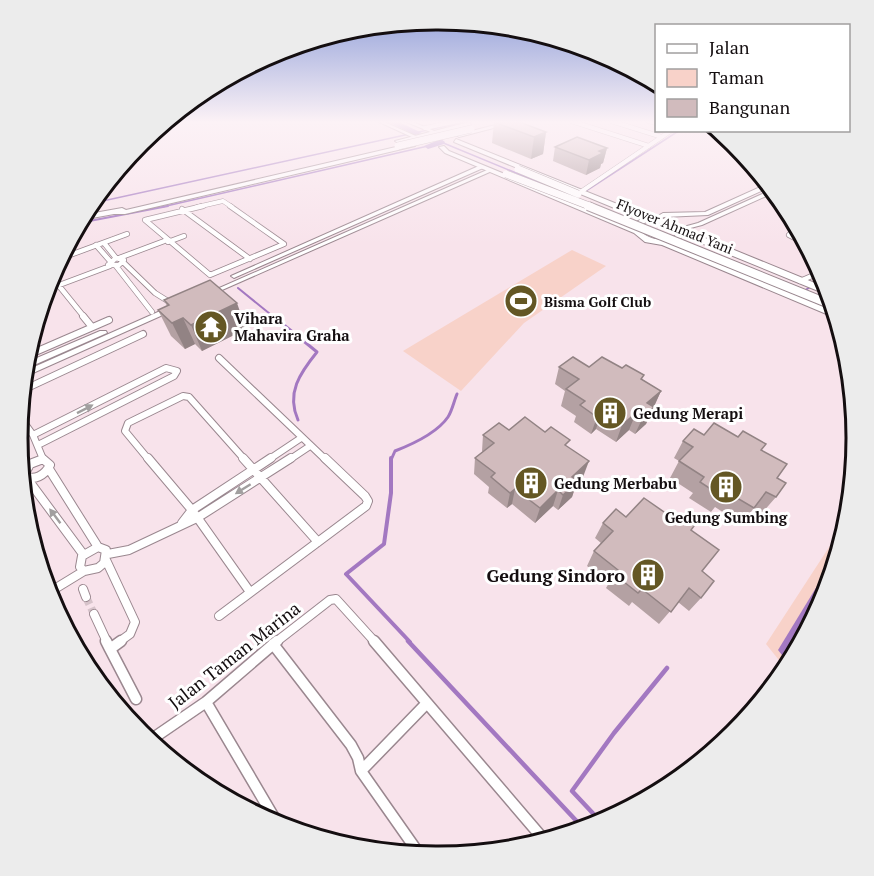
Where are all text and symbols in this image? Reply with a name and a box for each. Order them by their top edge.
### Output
legend [655,24,850,132]
text: Jalan [709,35,750,59]
text: Taman [709,65,764,89]
text: Bangunan [709,95,790,119]
street label: Flyover Ahmad Yani [614,194,736,258]
sports icon: Bisma Golf Club [503,283,539,319]
place label: Bisma Golf Club [544,292,651,311]
place label: Vihara Mahavira Graha [234,308,350,345]
temple icon: Vihara Mahavira Graha [193,309,229,345]
building icon: Gedung Merapi [592,395,628,431]
place label: Gedung Merapi [633,403,743,423]
one-way arrow [76,404,93,414]
building icon: Gedung Merbabu [513,465,549,501]
building icon: Gedung Sumbing [708,469,744,505]
place label: Gedung Merbabu [554,473,678,493]
one-way arrow [235,483,251,494]
place label: Gedung Sumbing [665,507,788,527]
one-way arrow [49,508,61,524]
building icon: Gedung Sindoro [630,557,666,593]
place label: Gedung Sindoro [486,563,625,587]
street label: Jalan Taman Marina [163,596,305,714]

